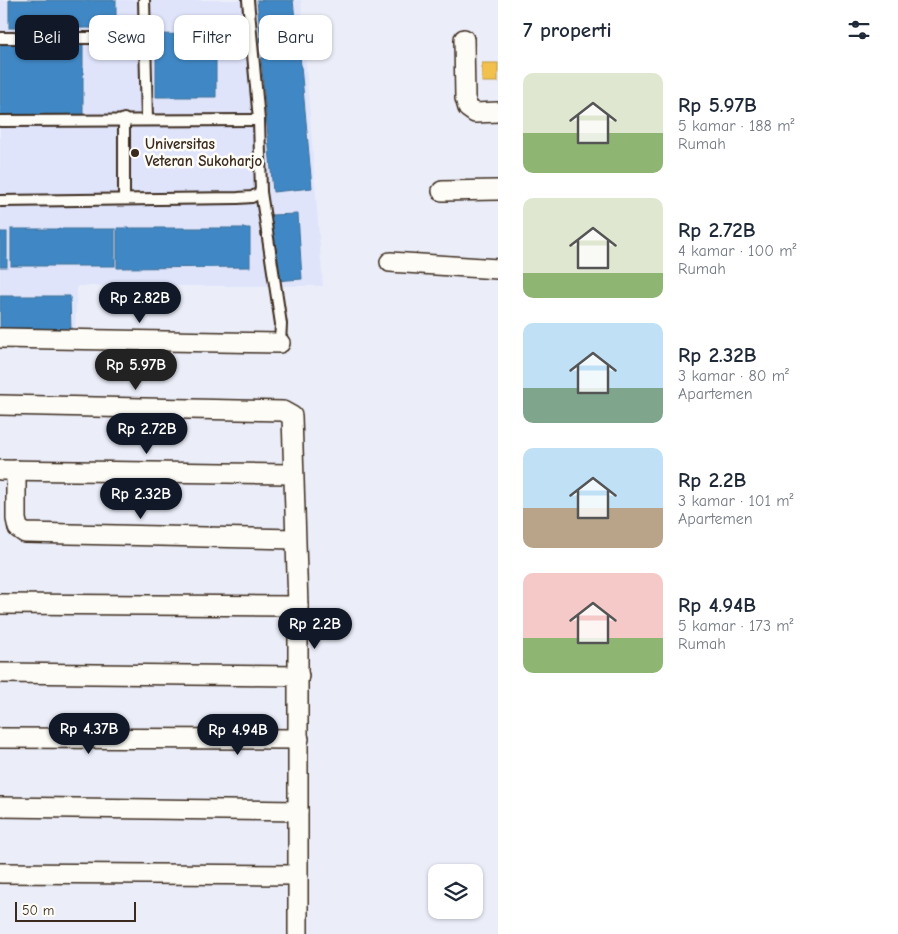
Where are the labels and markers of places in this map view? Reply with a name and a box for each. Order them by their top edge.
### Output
place label: Universitas Veteran Sukoharjo [145,135,262,170]
marker: Universitas Veteran Sukoharjo [129,147,141,159]
pin: Rp 2.82B [88,282,192,324]
pin: Rp 5.97B [84,348,188,391]
pin: Rp 2.72B [95,412,199,455]
pin: Rp 2.32B [89,478,193,520]
pin: Rp 2.2B [269,608,361,650]
pin: Rp 4.37B [37,712,141,755]
pin: Rp 4.94B [186,714,290,756]

